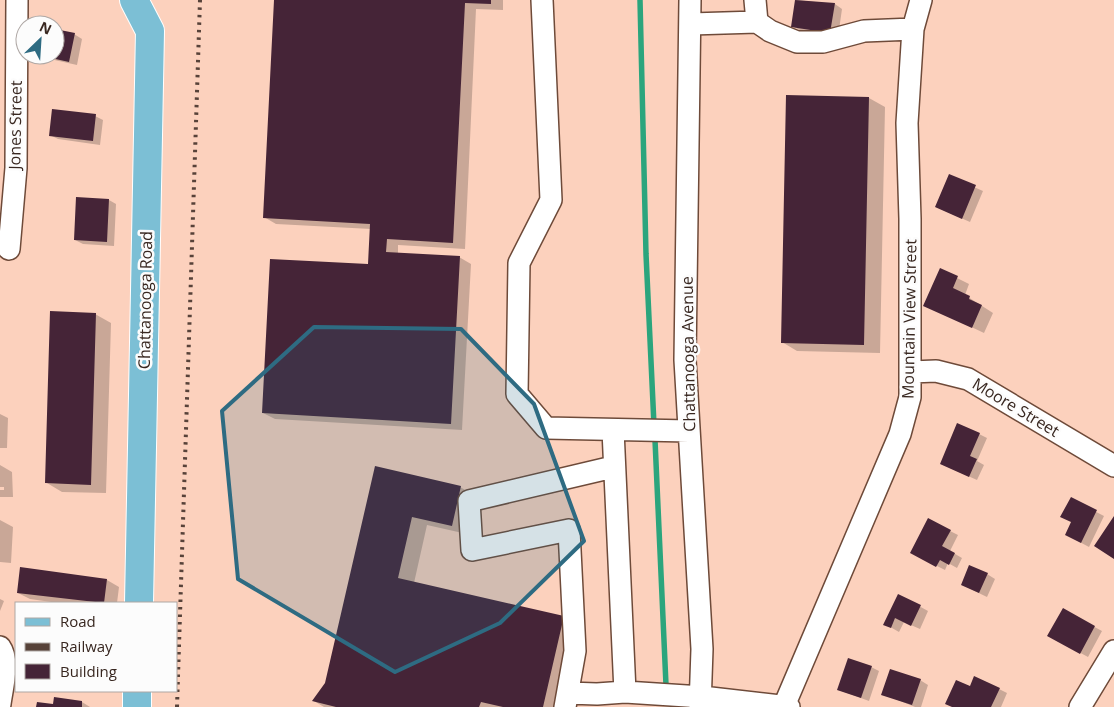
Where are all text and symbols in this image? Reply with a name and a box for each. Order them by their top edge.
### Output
north arrow [15,15,65,65]
text: N [37,17,55,39]
street label: Jones Street [3,80,27,172]
street label: Chattanooga Road [133,231,157,369]
street label: Mountain View Street [897,238,921,399]
street label: Chattanooga Avenue [676,276,700,432]
street label: Moore Street [968,372,1064,442]
legend [15,602,178,692]
text: Road [60,611,96,631]
text: Railway [60,636,113,656]
text: Building [60,661,117,681]

